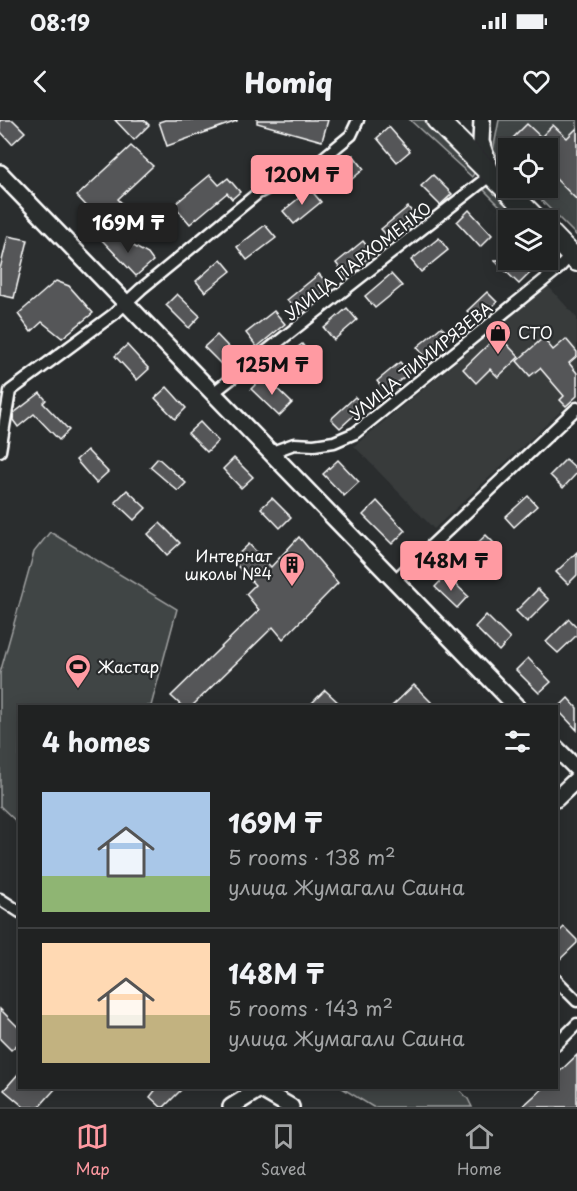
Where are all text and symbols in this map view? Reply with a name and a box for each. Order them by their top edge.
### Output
text: 08:19 [30,5,90,38]
text: Homiq [245,61,332,102]
icon: back [24,65,57,98]
icon: heart [520,65,553,98]
map controls [498,138,558,270]
button: locate [498,138,558,198]
pin: 120M ₸ [253,155,351,206]
text: 120M ₸ [265,159,339,189]
street label: УЛИЦА ПАРХОМЕНКО [279,195,436,325]
pin: 169M ₸ [79,203,177,254]
text: 169M ₸ [92,207,164,237]
button: layers [498,210,558,270]
street label: УЛИЦА ТИМИРЯЗЕВА [344,295,497,425]
shop icon: СТО [483,318,513,356]
place label: СТО [518,320,553,344]
pin: 125M ₸ [223,345,321,396]
text: 125M ₸ [236,349,308,379]
pin: 148M ₸ [402,541,500,592]
place label: Интернат школы №4 [184,543,273,585]
text: 148M ₸ [414,545,488,575]
building icon: Интернат школы №4 [277,550,307,588]
sports icon: Жастар [63,652,93,690]
place label: Жастар [97,654,159,678]
text: 4 homes [42,722,150,761]
icon: filters [501,725,534,758]
text: 169M ₸ [228,803,322,842]
icon: home [90,816,162,888]
text: 5 rooms · 138 m² [228,842,396,872]
text: улица Жумагали Саина [228,872,464,902]
text: 148M ₸ [228,954,324,993]
icon: home [90,967,162,1039]
text: 5 rooms · 143 m² [228,993,393,1023]
text: улица Жумагали Саина [228,1023,464,1053]
tab: Map [75,1120,110,1180]
tab: Saved [261,1120,306,1180]
tab: Home [457,1120,502,1180]

